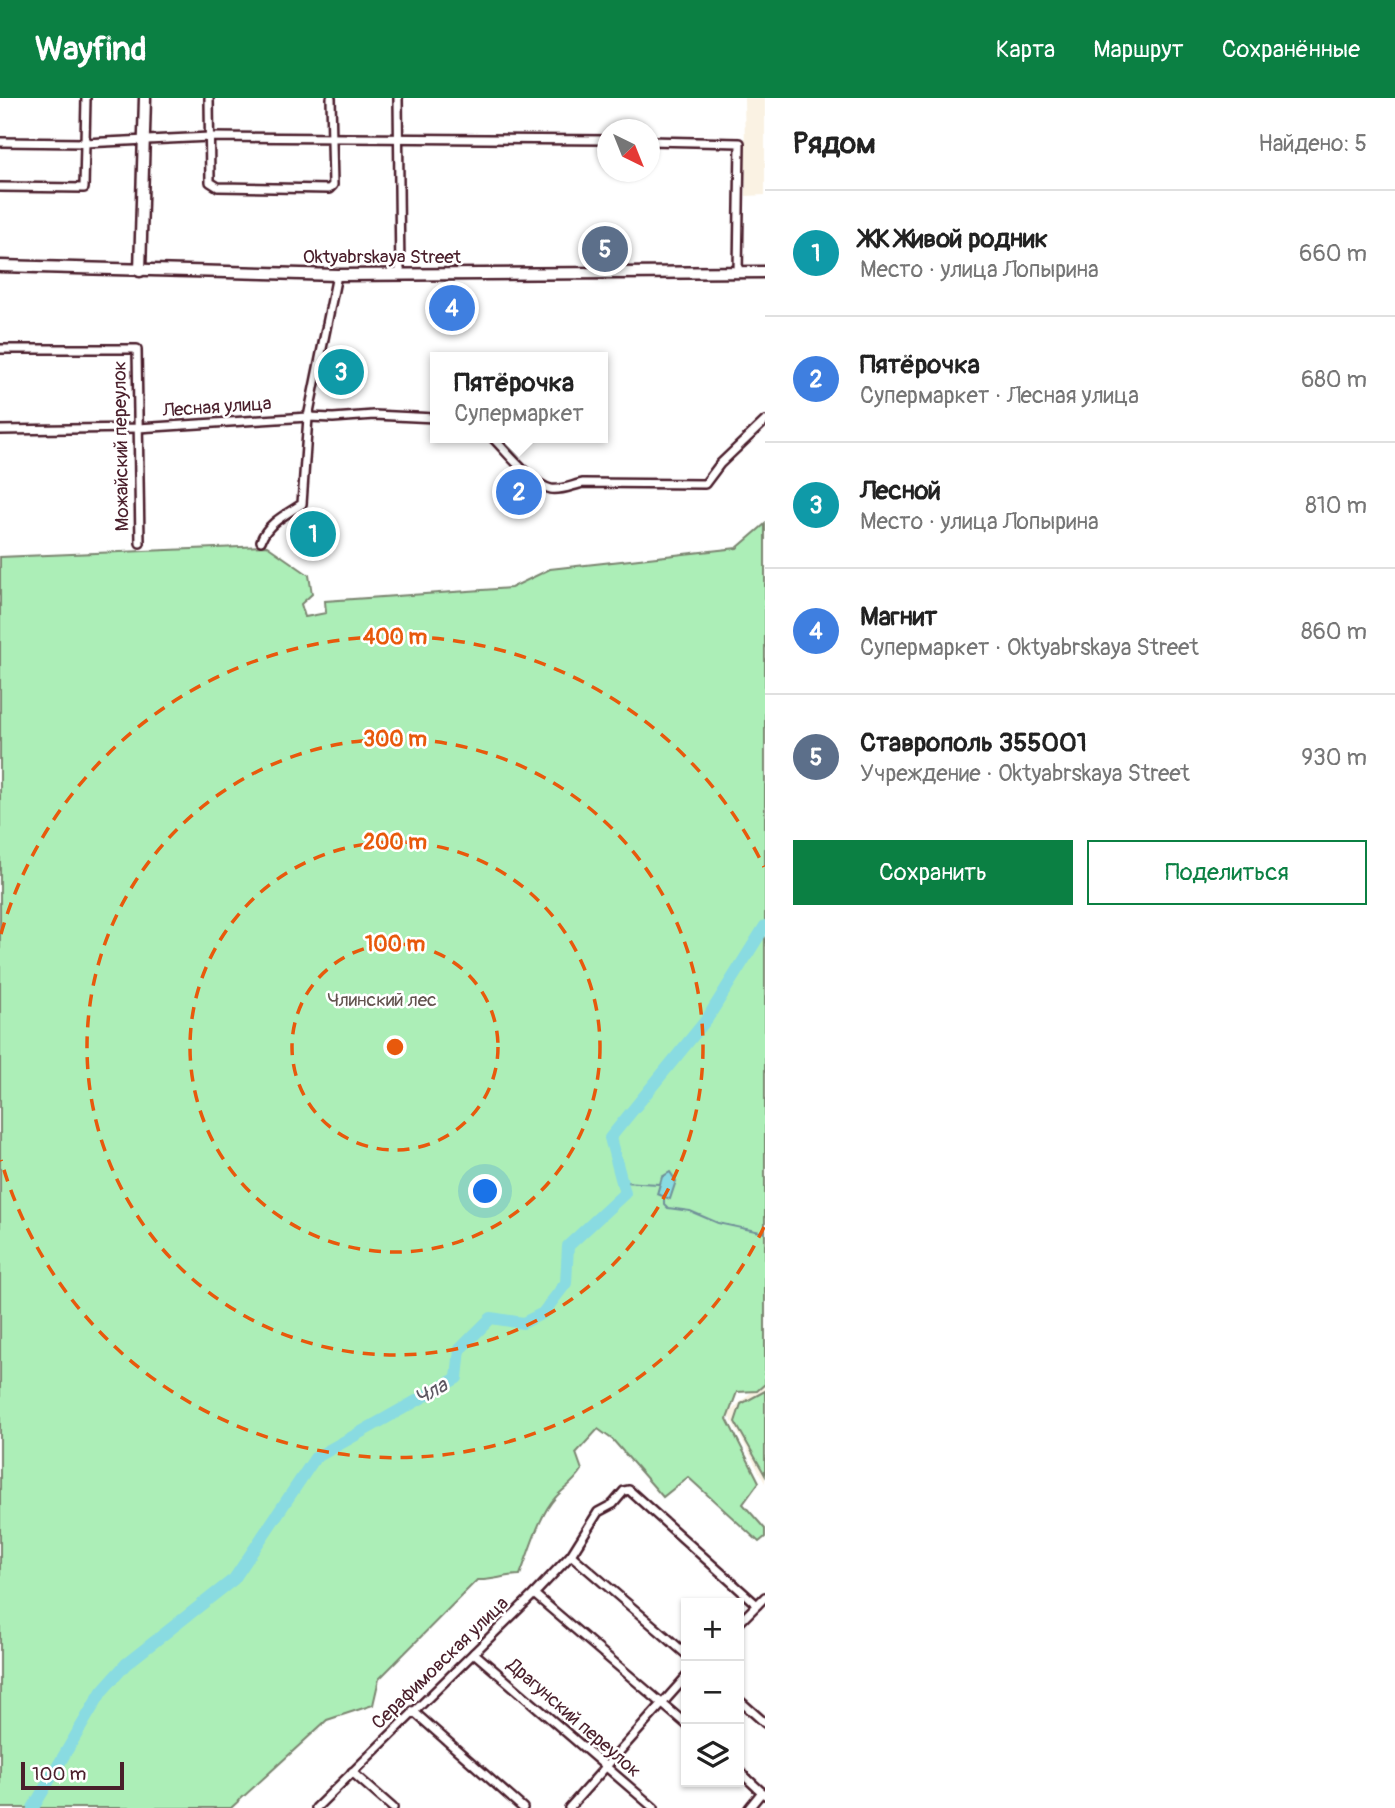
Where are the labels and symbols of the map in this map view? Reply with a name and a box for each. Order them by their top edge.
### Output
north arrow [597,119,660,182]
pin: 5 [582,223,628,275]
street label: Oktyabrskaya Street [303,245,462,269]
pin: 4 [429,282,475,334]
pin: 3 [318,346,364,398]
street label: Можайский переулок [108,360,134,532]
street label: Лесная улица [161,391,272,423]
pin: 2 [496,466,542,518]
pin: 1 [290,508,336,560]
text: 400 m [363,624,427,651]
text: 300 m [363,726,427,753]
text: 200 m [363,829,427,856]
text: 100 m [365,931,425,958]
park label: Члинский лес [327,988,437,1012]
centre of rings [383,1035,407,1059]
your location [468,1174,502,1208]
water label: Чла [410,1371,453,1412]
street label: Серафимовская улица [366,1591,514,1735]
street label: Драгунский переулок [501,1653,646,1783]
scale bar [21,1759,124,1791]

